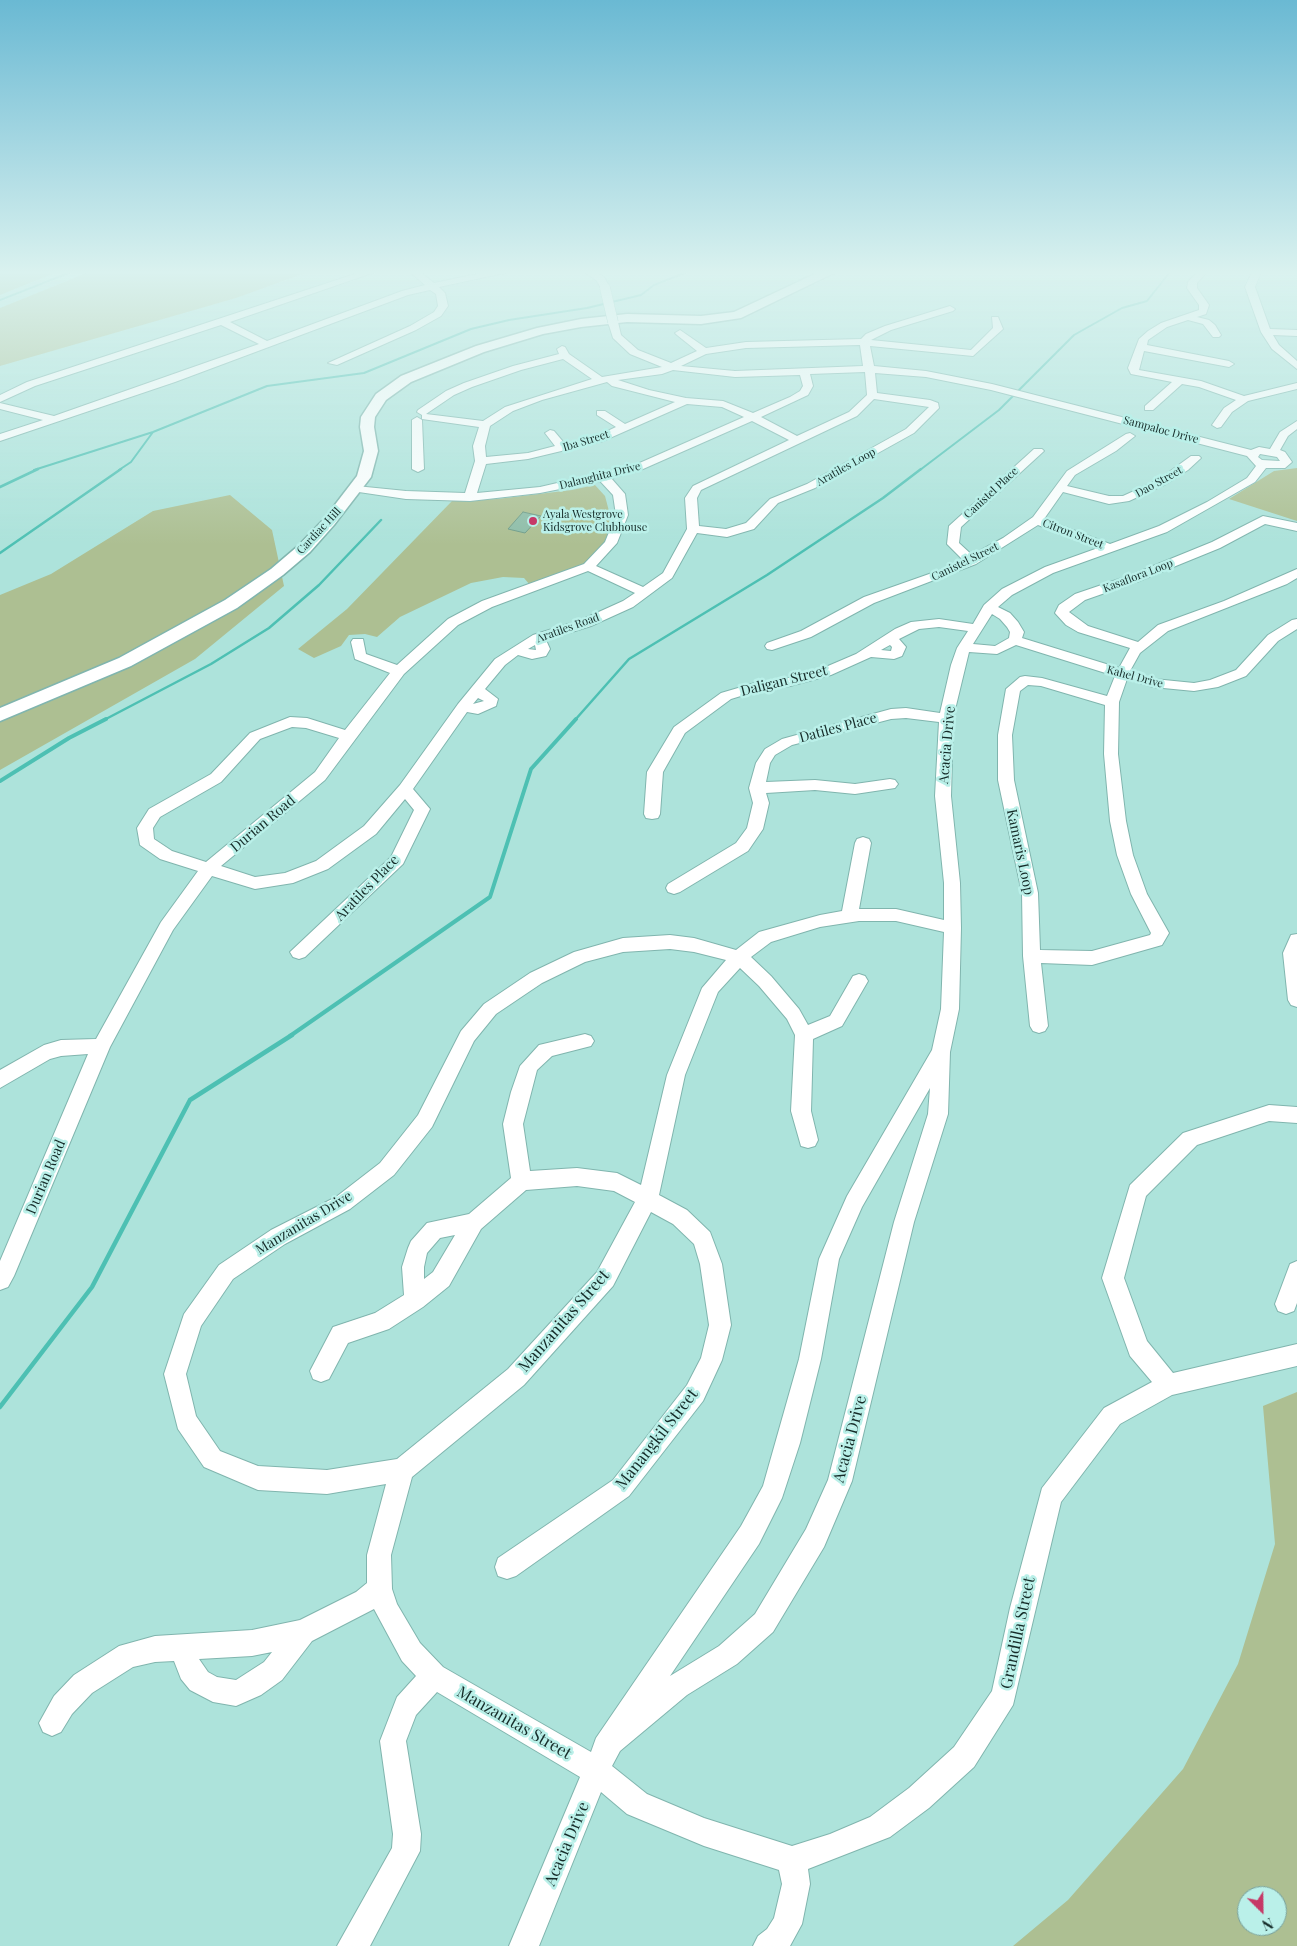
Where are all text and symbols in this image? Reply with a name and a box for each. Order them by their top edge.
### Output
street label: Sampaloc Drive [1122,414,1200,446]
street label: Iba Street [561,428,611,454]
street label: Aratiles Loop [814,445,878,489]
street label: Dalanghita Drive [558,460,642,492]
street label: Dao Street [1133,464,1185,500]
street label: Canistel Place [961,465,1021,521]
street label: Cardiac Hill [294,505,344,557]
place label: Ayala Westgrove Kidsgrove Clubhouse [543,508,647,534]
marker: Ayala Westgrove Kidsgrove Clubhouse [527,515,539,527]
street label: Citron Street [1041,516,1105,552]
street label: Canistel Street [929,540,1001,584]
street label: Kasaflora Loop [1101,557,1175,595]
street label: Aratiles Road [535,611,601,645]
street label: Daligan Street [739,662,829,700]
street label: Kahel Drive [1106,663,1164,691]
street label: Acacia Drive [935,705,959,785]
street label: Datiles Place [797,710,879,746]
street label: Durian Road [227,792,299,856]
street label: Kamaris Loop [1003,808,1037,896]
street label: Aratiles Place [332,852,402,924]
street label: Durian Road [23,1137,69,1217]
street label: Manzanitas Drive [253,1188,355,1258]
street label: Manzanitas Street [514,1266,614,1376]
street label: Manangkil Street [612,1385,702,1493]
street label: Acacia Drive [829,1393,871,1485]
street label: Grandilla Street [997,1575,1039,1691]
street label: Manzanitas Street [453,1682,575,1764]
street label: Acacia Drive [541,1799,593,1889]
north arrow [1237,1886,1287,1936]
text: N [1259,1914,1276,1935]

